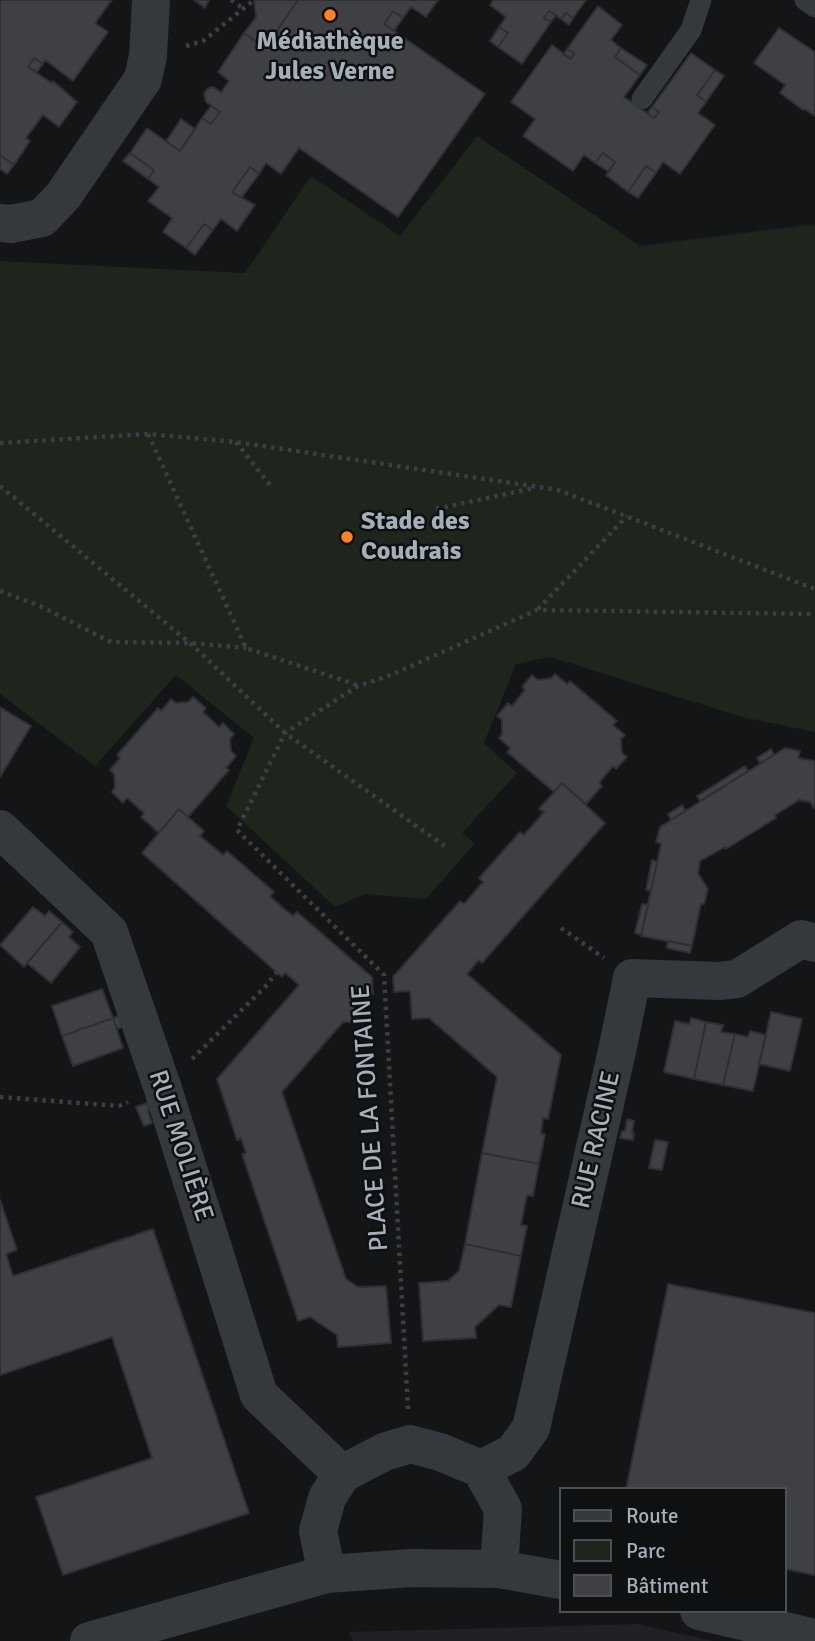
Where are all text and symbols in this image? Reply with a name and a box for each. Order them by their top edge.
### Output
marker: Médiathèque Jules Verne [322,7,338,23]
place label: Médiathèque Jules Verne [256,26,404,88]
place label: Stade des Coudrais [361,506,470,568]
marker: Stade des Coudrais [339,529,355,545]
street label: PLACE DE LA FONTAINE [346,984,396,1252]
street label: RUE MOLIÈRE [141,1066,219,1226]
street label: RUE RACINE [566,1068,628,1212]
legend [560,1487,787,1613]
text: Route [626,1503,678,1529]
text: Parc [626,1538,665,1564]
text: Bâtiment [626,1573,708,1599]

